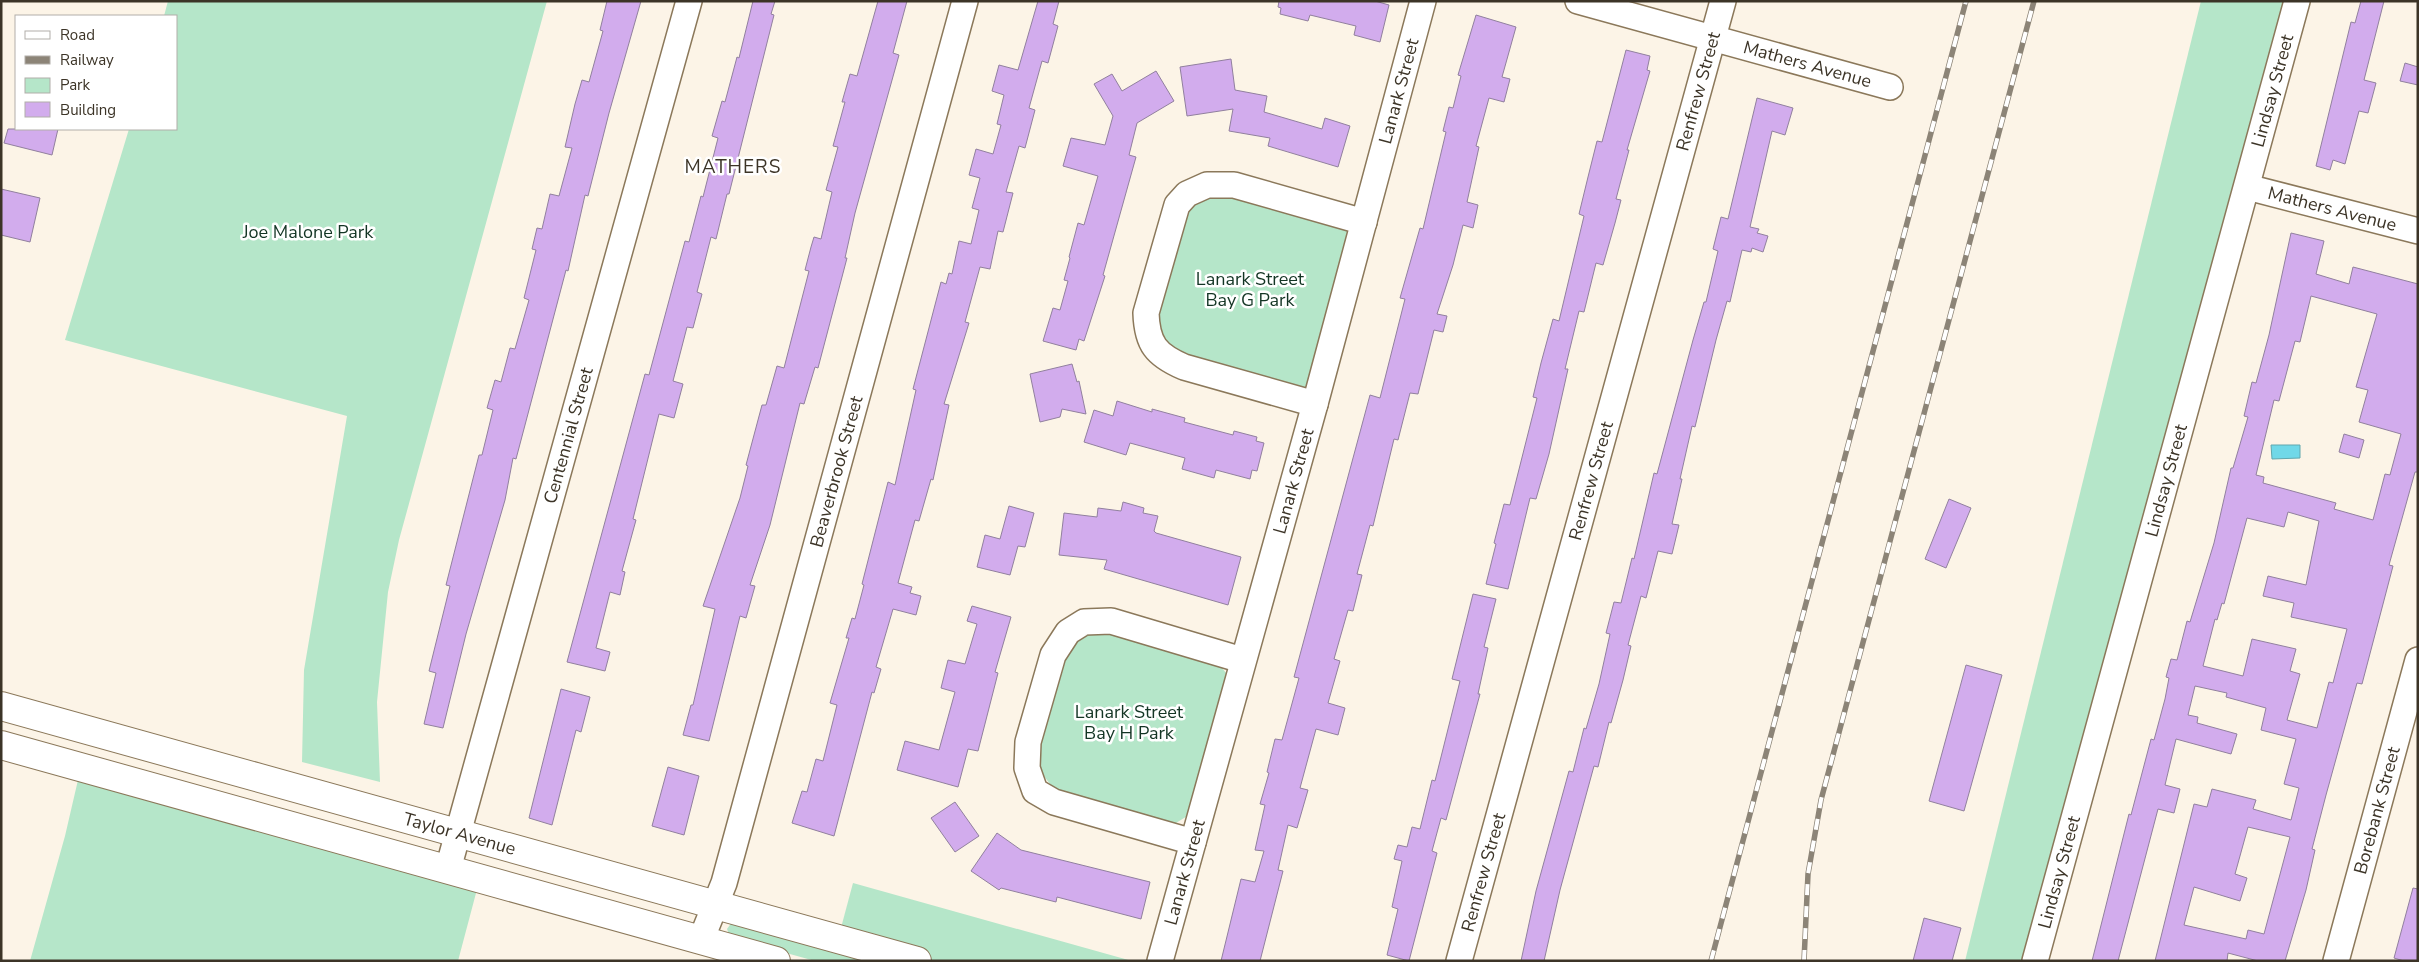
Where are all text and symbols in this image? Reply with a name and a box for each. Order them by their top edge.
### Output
legend [15,15,178,130]
text: Road [60,25,95,45]
street label: Renfrew Street [1670,28,1726,153]
street label: Lindsay Street [2246,31,2300,150]
street label: Lanark Street [1373,35,1425,147]
street label: Mathers Avenue [1741,35,1874,93]
text: Railway [60,50,114,70]
text: Park [60,75,90,95]
text: Building [60,100,116,120]
district label: MATHERS [684,154,782,180]
street label: Mathers Avenue [2265,181,2399,237]
park label: Joe Malone Park [242,220,374,244]
park label: Lanark Street Bay G Park [1196,267,1305,312]
street label: Centennial Street [538,364,599,506]
street label: Beaverbrook Street [804,392,869,550]
street label: Renfrew Street [1563,418,1619,543]
street label: Lindsay Street [2139,421,2193,540]
street label: Lanark Street [1267,425,1320,537]
park label: Lanark Street Bay H Park [1075,700,1184,745]
street label: Borebank Street [2348,743,2406,877]
street label: Taylor Avenue [401,807,519,861]
street label: Renfrew Street [1456,809,1511,934]
street label: Lindsay Street [2032,813,2086,931]
street label: Lanark Street [1159,816,1211,928]

